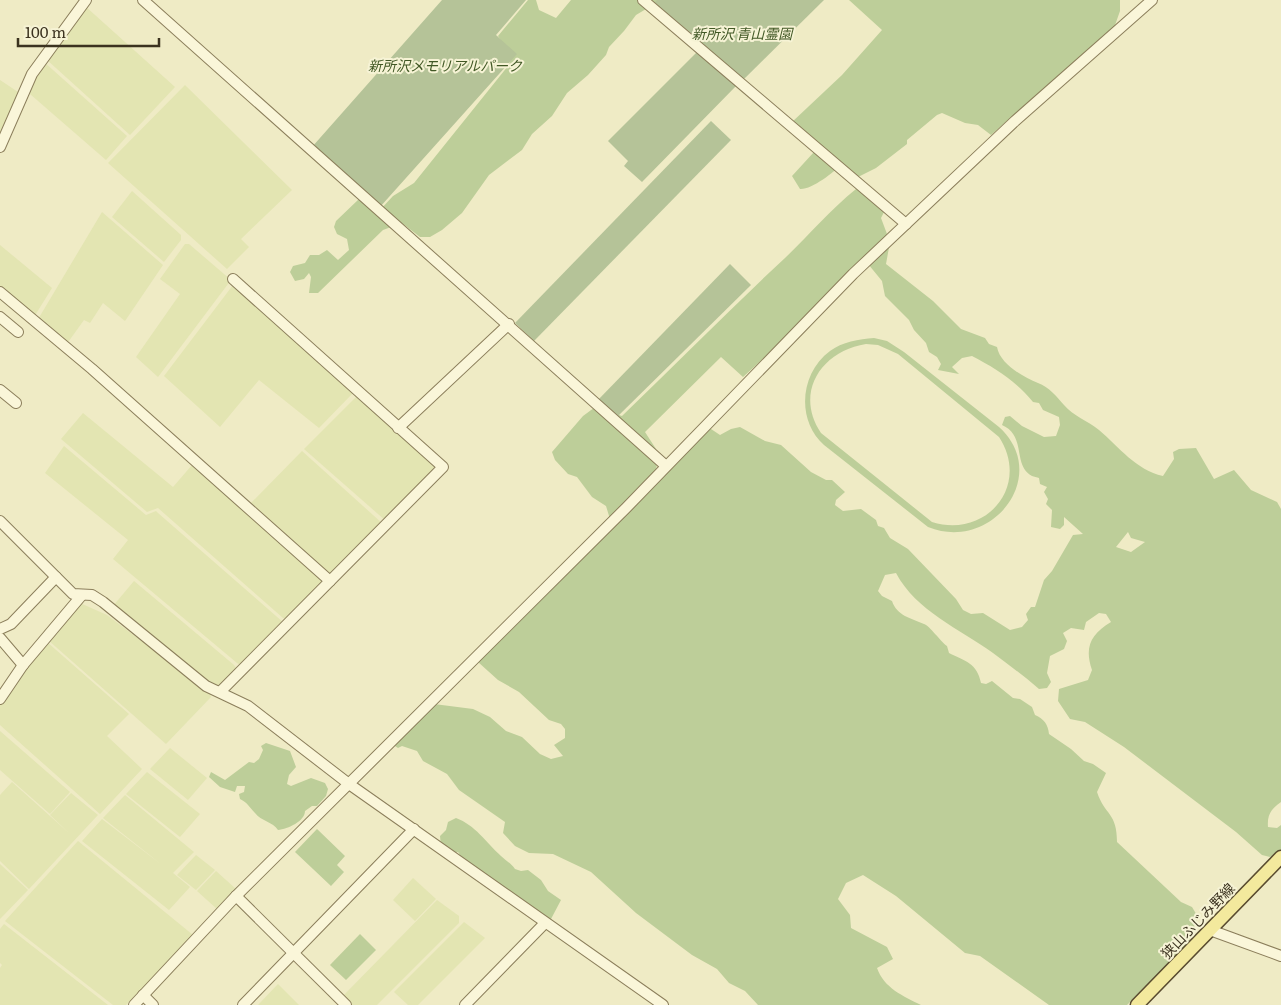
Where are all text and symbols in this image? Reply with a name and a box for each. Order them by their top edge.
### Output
scale bar [18,15,159,47]
text: 100 m [25,20,66,43]
park label: 新所沢 青山霊園 [692,23,794,43]
park label: 新所沢メモリアルパーク [368,55,523,75]
street label: 狭山ふじみ野線 [1156,878,1239,962]

